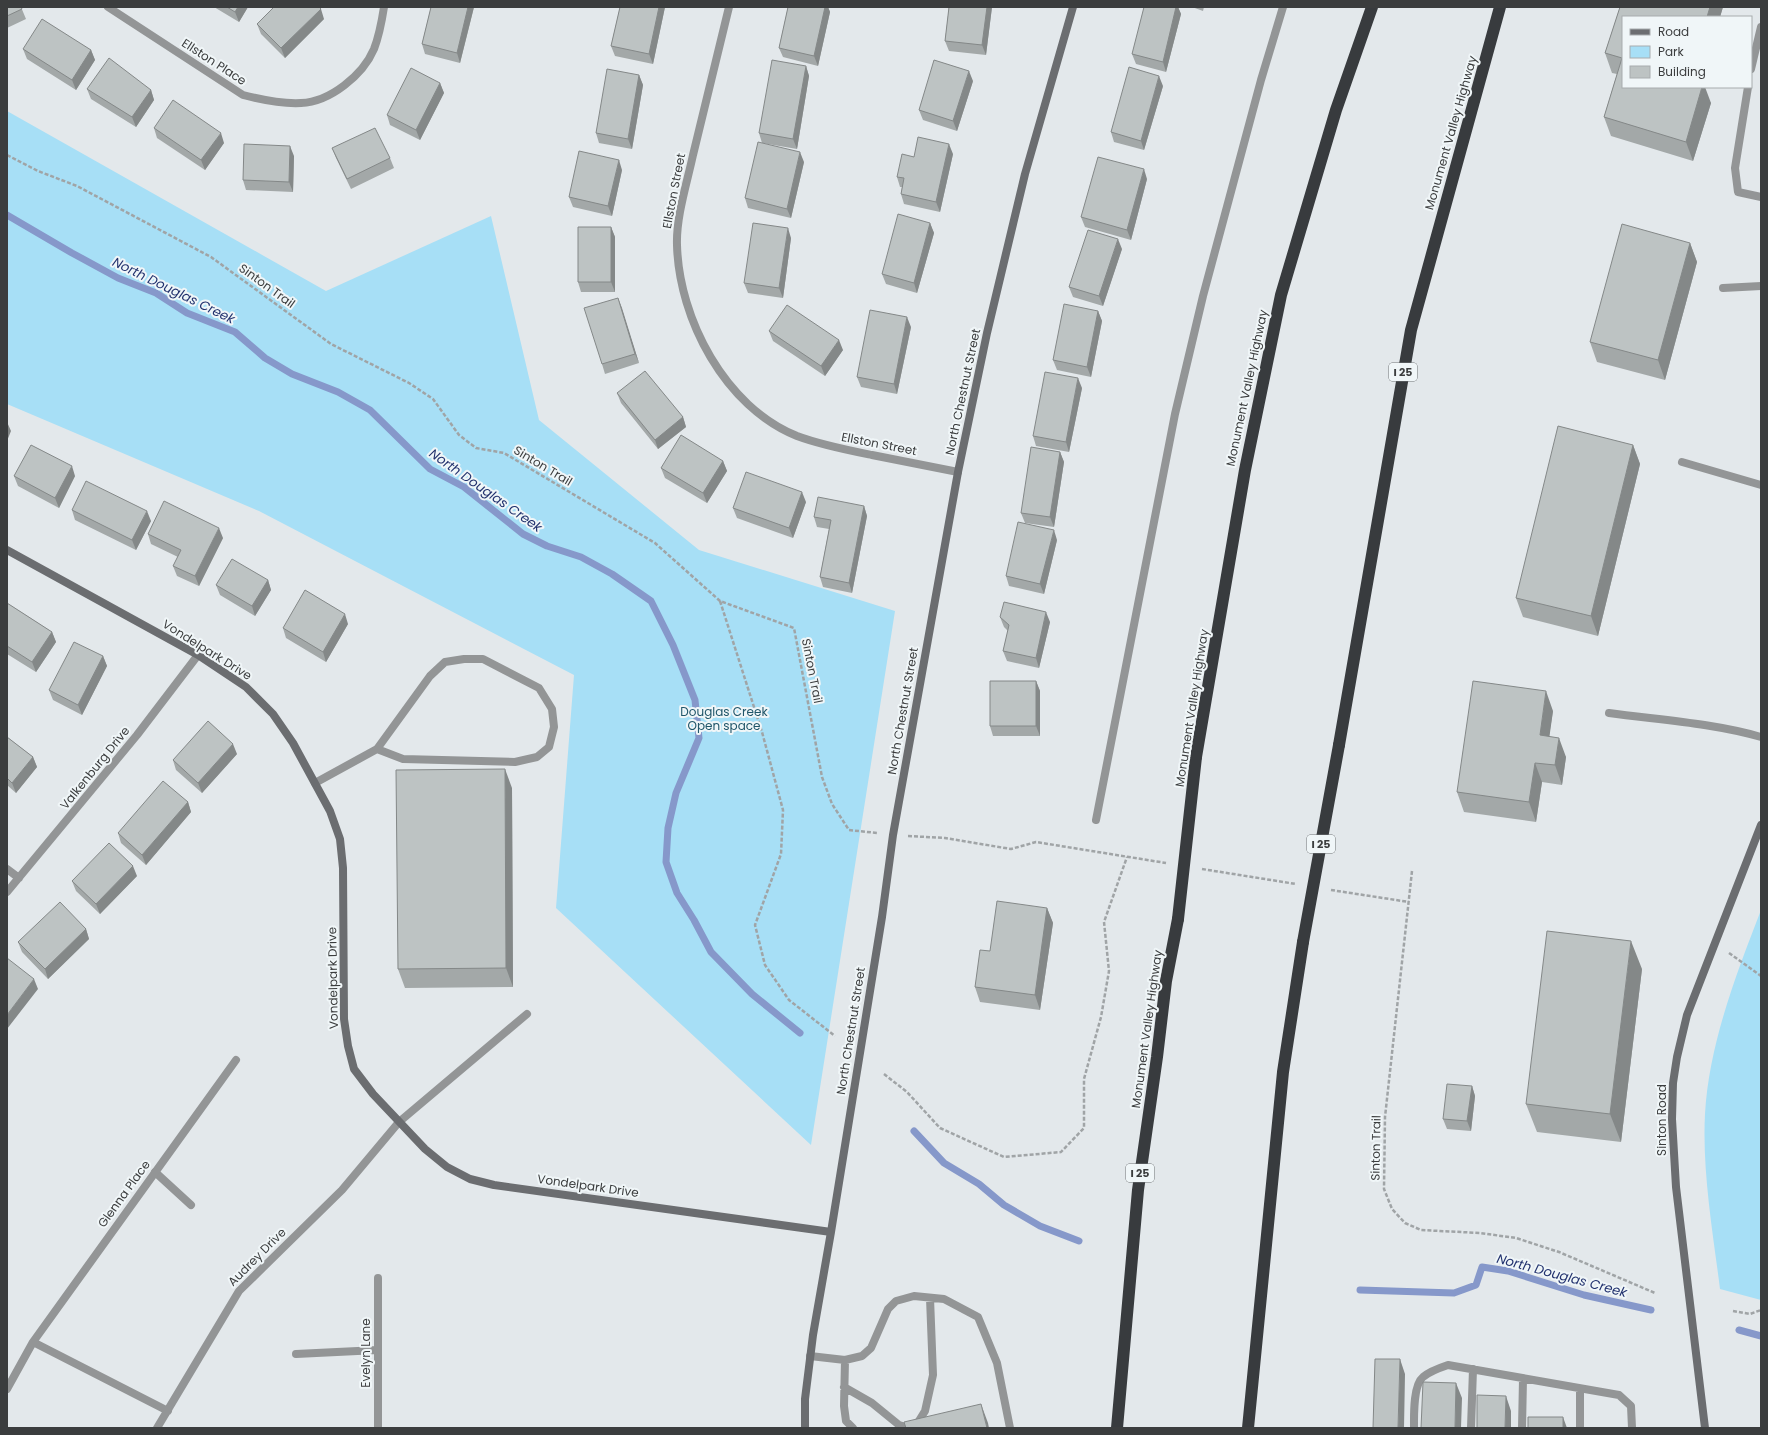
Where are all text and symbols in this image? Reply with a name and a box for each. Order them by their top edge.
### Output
legend [1622,16,1752,88]
text: Road [1658,23,1689,40]
street label: Ellston Place [179,34,250,89]
text: Park [1658,43,1685,60]
street label: Monument Valley Highway [1420,54,1481,212]
text: Building [1658,63,1706,80]
street label: Ellston Street [658,152,689,230]
water label: North Douglas Creek [109,252,239,329]
street label: Sinton Trail [236,259,299,312]
street label: Monument Valley Highway [1222,308,1271,468]
street label: North Chestnut Street [941,327,984,457]
road number: I 25 [1389,363,1417,381]
street label: Ellston Street [840,428,918,459]
street label: Sinton Trail [511,441,576,490]
water label: North Douglas Creek [425,444,547,537]
street label: Vondelpark Drive [159,615,255,684]
street label: Monument Valley Highway [1171,627,1212,788]
street label: Sinton Trail [798,637,827,705]
street label: North Chestnut Street [883,646,922,776]
park label: Douglas Creek Open space [680,703,768,734]
street label: Valkenburg Drive [56,723,133,813]
road number: I 25 [1307,835,1335,853]
street label: Vondelpark Drive [323,927,342,1029]
street label: Monument Valley Highway [1127,948,1166,1109]
street label: North Chestnut Street [832,966,869,1096]
street label: Sinton Road [1653,1084,1670,1156]
street label: Sinton Trail [1366,1115,1385,1181]
street label: Glenna Place [93,1157,154,1231]
road number: I 25 [1126,1164,1154,1182]
street label: Vondelpark Drive [536,1170,640,1201]
street label: Audrey Drive [224,1224,289,1289]
water label: North Douglas Creek [1495,1249,1630,1302]
street label: Evelyn Lane [357,1318,374,1388]

